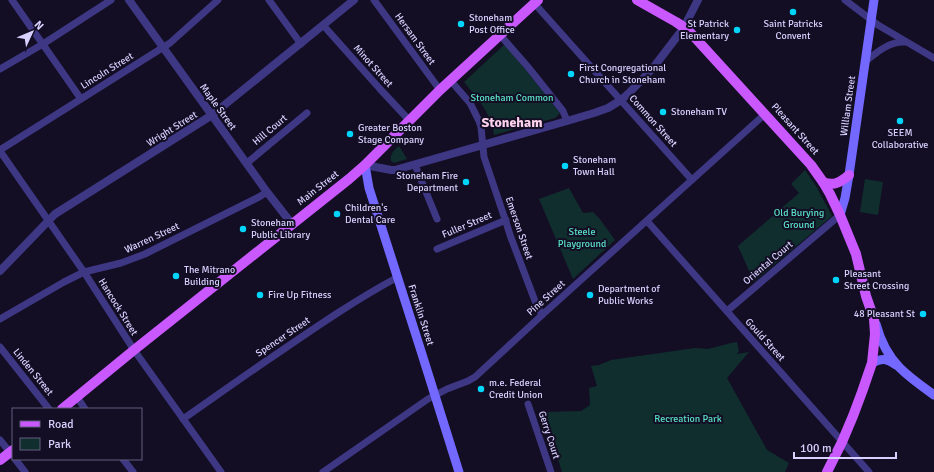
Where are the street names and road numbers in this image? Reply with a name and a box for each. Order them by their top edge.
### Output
street label: Hersam Street [392,11,438,68]
street label: Minot Street [351,42,396,90]
street label: Lincoln Street [79,50,136,92]
street label: William Street [838,75,858,137]
street label: Maple Street [197,81,239,133]
street label: Common Street [626,92,680,150]
street label: Pleasant Street [769,101,822,158]
street label: Wright Street [144,108,200,149]
street label: Hill Court [250,112,290,148]
street label: Main Street [295,168,342,208]
street label: Emerson Street [503,195,536,261]
street label: Fuller Street [440,209,494,241]
street label: Warren Street [123,220,182,256]
street label: Oriental Court [741,238,796,287]
street label: Hancock Street [96,276,141,338]
street label: Pine Street [524,277,568,318]
street label: Franklin Street [406,283,437,347]
street label: Spencer Street [254,314,313,360]
street label: Gould Street [743,316,788,364]
street label: Linden Street [10,346,56,398]
street label: Gerry Court [536,409,563,461]

